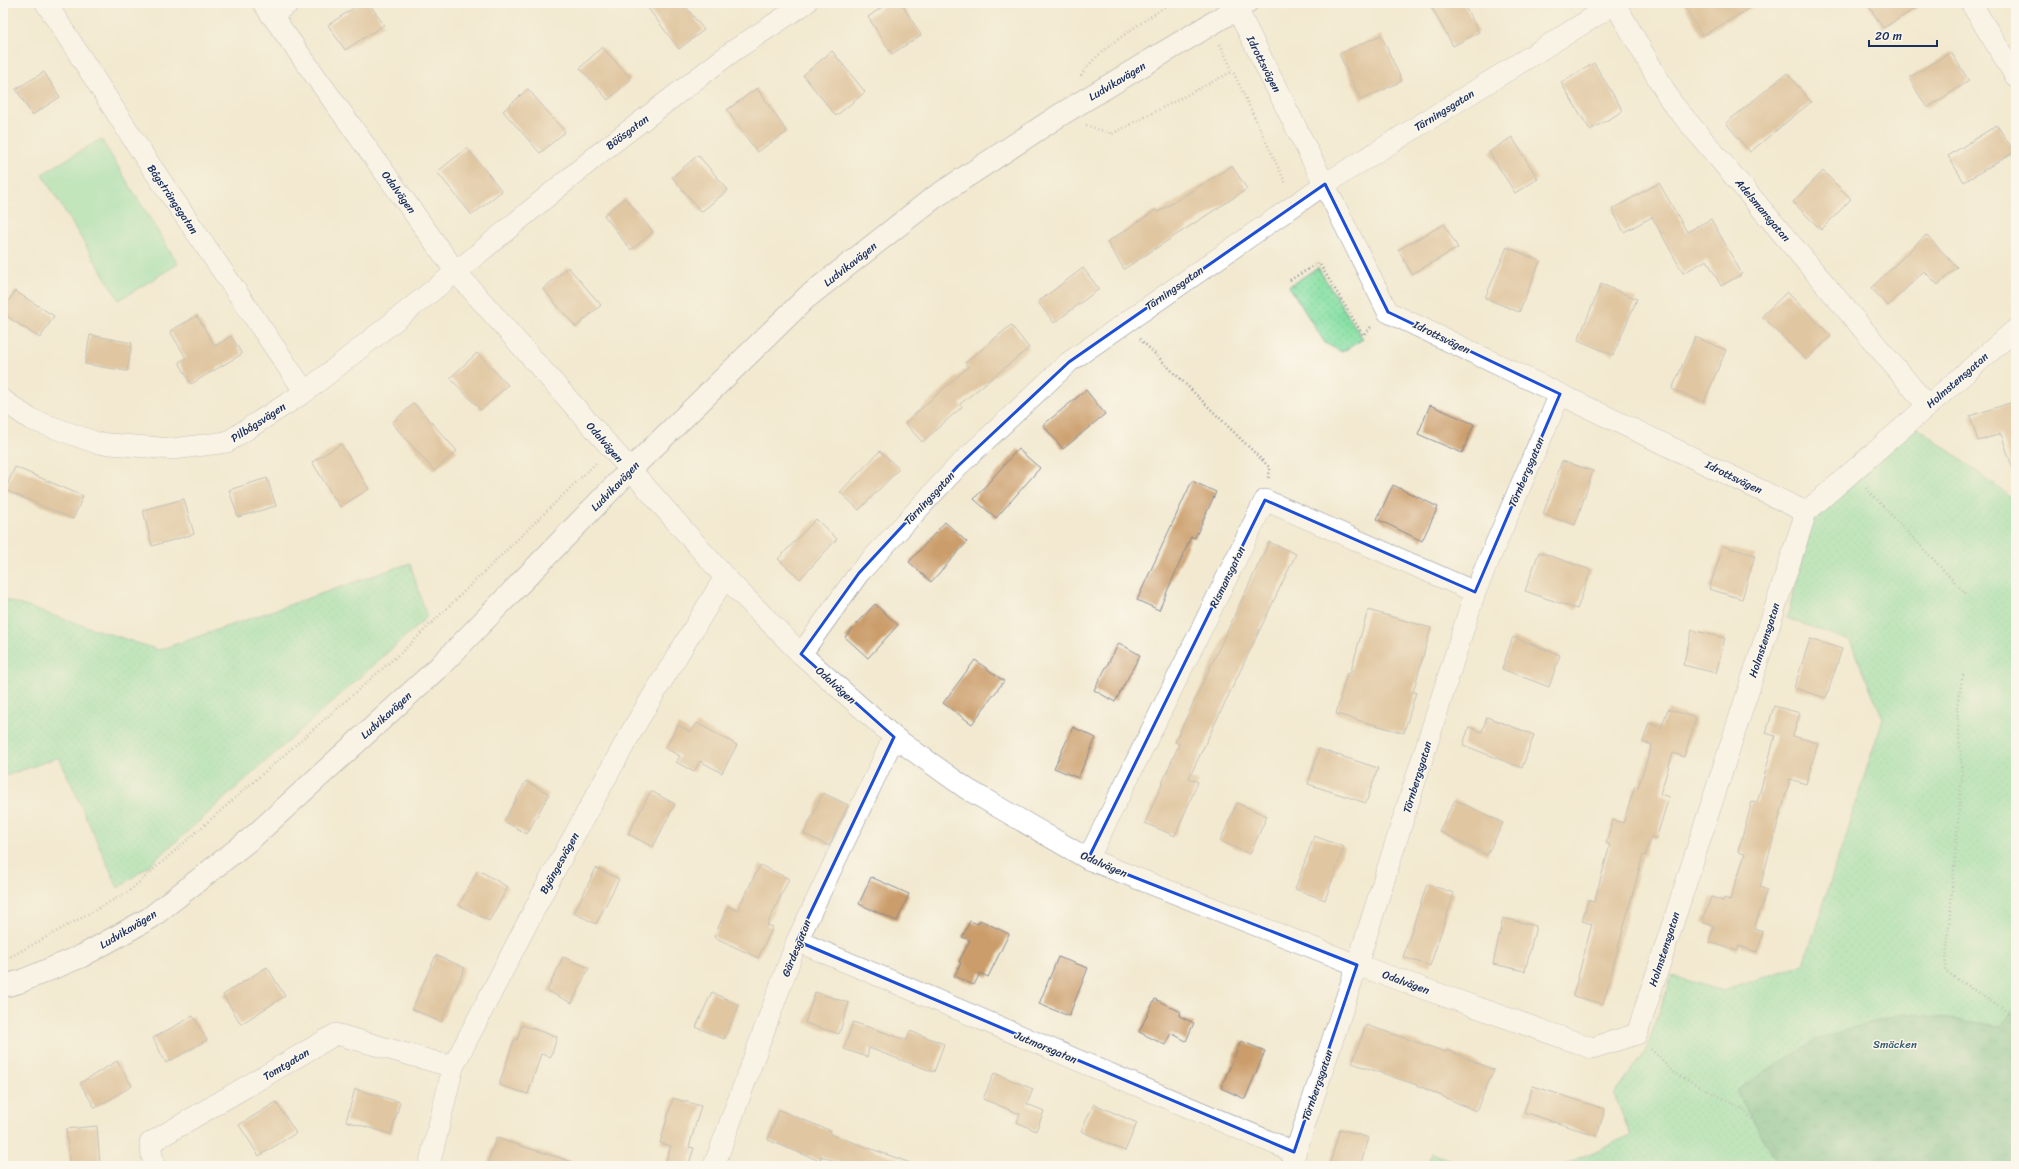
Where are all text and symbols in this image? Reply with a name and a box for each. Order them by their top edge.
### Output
scale bar [1869,22,1937,48]
text: 20 m [1875,25,1902,47]
street label: Idrottsvägen [1241,32,1286,96]
street label: Ludvikavägen [1085,57,1150,106]
street label: Tärningsgatan [1410,84,1478,137]
street label: Böösgatan [602,110,653,155]
street label: Bågsträngsgatan [142,160,203,238]
street label: Odalvägen [376,167,421,218]
street label: Adelsmansgatan [1730,174,1795,246]
street label: Ludvikavägen [819,237,881,292]
street label: Tärningsgatan [1141,261,1208,316]
street label: Idrottsvägen [1409,315,1474,360]
street label: Holmstensgatan [1922,348,1993,413]
street label: Pilbågsvägen [227,397,290,447]
street label: Odalvägen [581,417,628,467]
street label: Törnbergsgatan [1503,434,1550,510]
street label: Idrottsvägen [1701,455,1766,500]
street label: Ludvikavägen [586,457,644,516]
street label: Tärningsgatan [899,467,960,530]
street label: Rismansgatan [1204,543,1251,611]
street label: Holmstensgatan [1743,600,1786,680]
street label: Odalvägen [811,662,860,709]
street label: Ludvikavägen [356,687,417,744]
street label: Törnbergsgatan [1397,739,1437,816]
street label: Byängesvägen [535,829,584,898]
street label: Odalvägen [1077,846,1130,883]
street label: Ludvikavägen [96,905,161,954]
street label: Holmstensgatan [1643,909,1686,989]
street label: Gärdesgatan [776,917,817,980]
street label: Odalvägen [1379,965,1432,1000]
street label: Jutmorsgatan [1011,1025,1080,1069]
park label: Smäcken [1873,1035,1917,1054]
street label: Tomtgatan [259,1043,313,1086]
street label: Törnbergsgatan [1296,1047,1339,1124]

